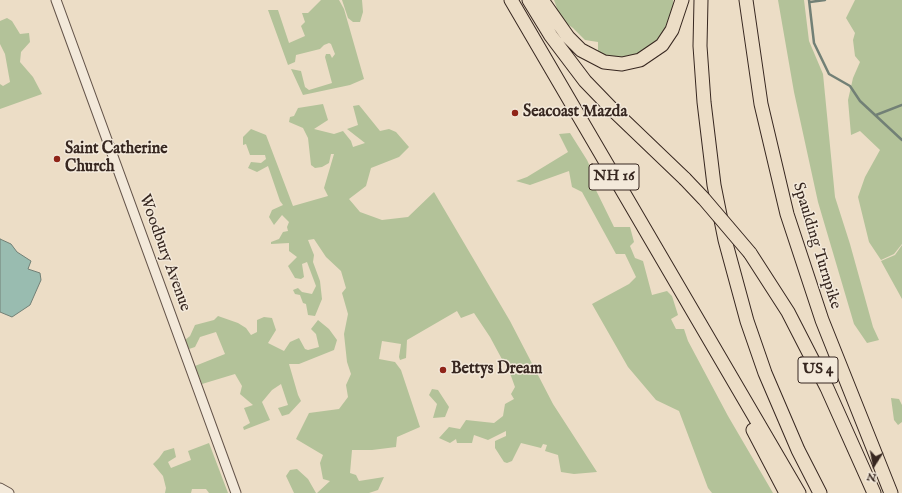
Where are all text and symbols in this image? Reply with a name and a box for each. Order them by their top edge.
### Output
place label: Seacoast Mazda [523,103,627,123]
marker: Seacoast Mazda [510,108,520,118]
place label: Saint Catherine Church [65,140,168,178]
marker: Saint Catherine Church [52,154,62,164]
road number: NH 16 [589,164,639,190]
street label: Spaulding Turnpike [788,180,844,312]
street label: Woodbury Avenue [134,192,194,314]
road number: US 4 [798,357,838,383]
place label: Bettys Dream [451,360,542,380]
marker: Bettys Dream [438,365,448,375]
north arrow [854,445,894,485]
text: N [866,469,878,485]

